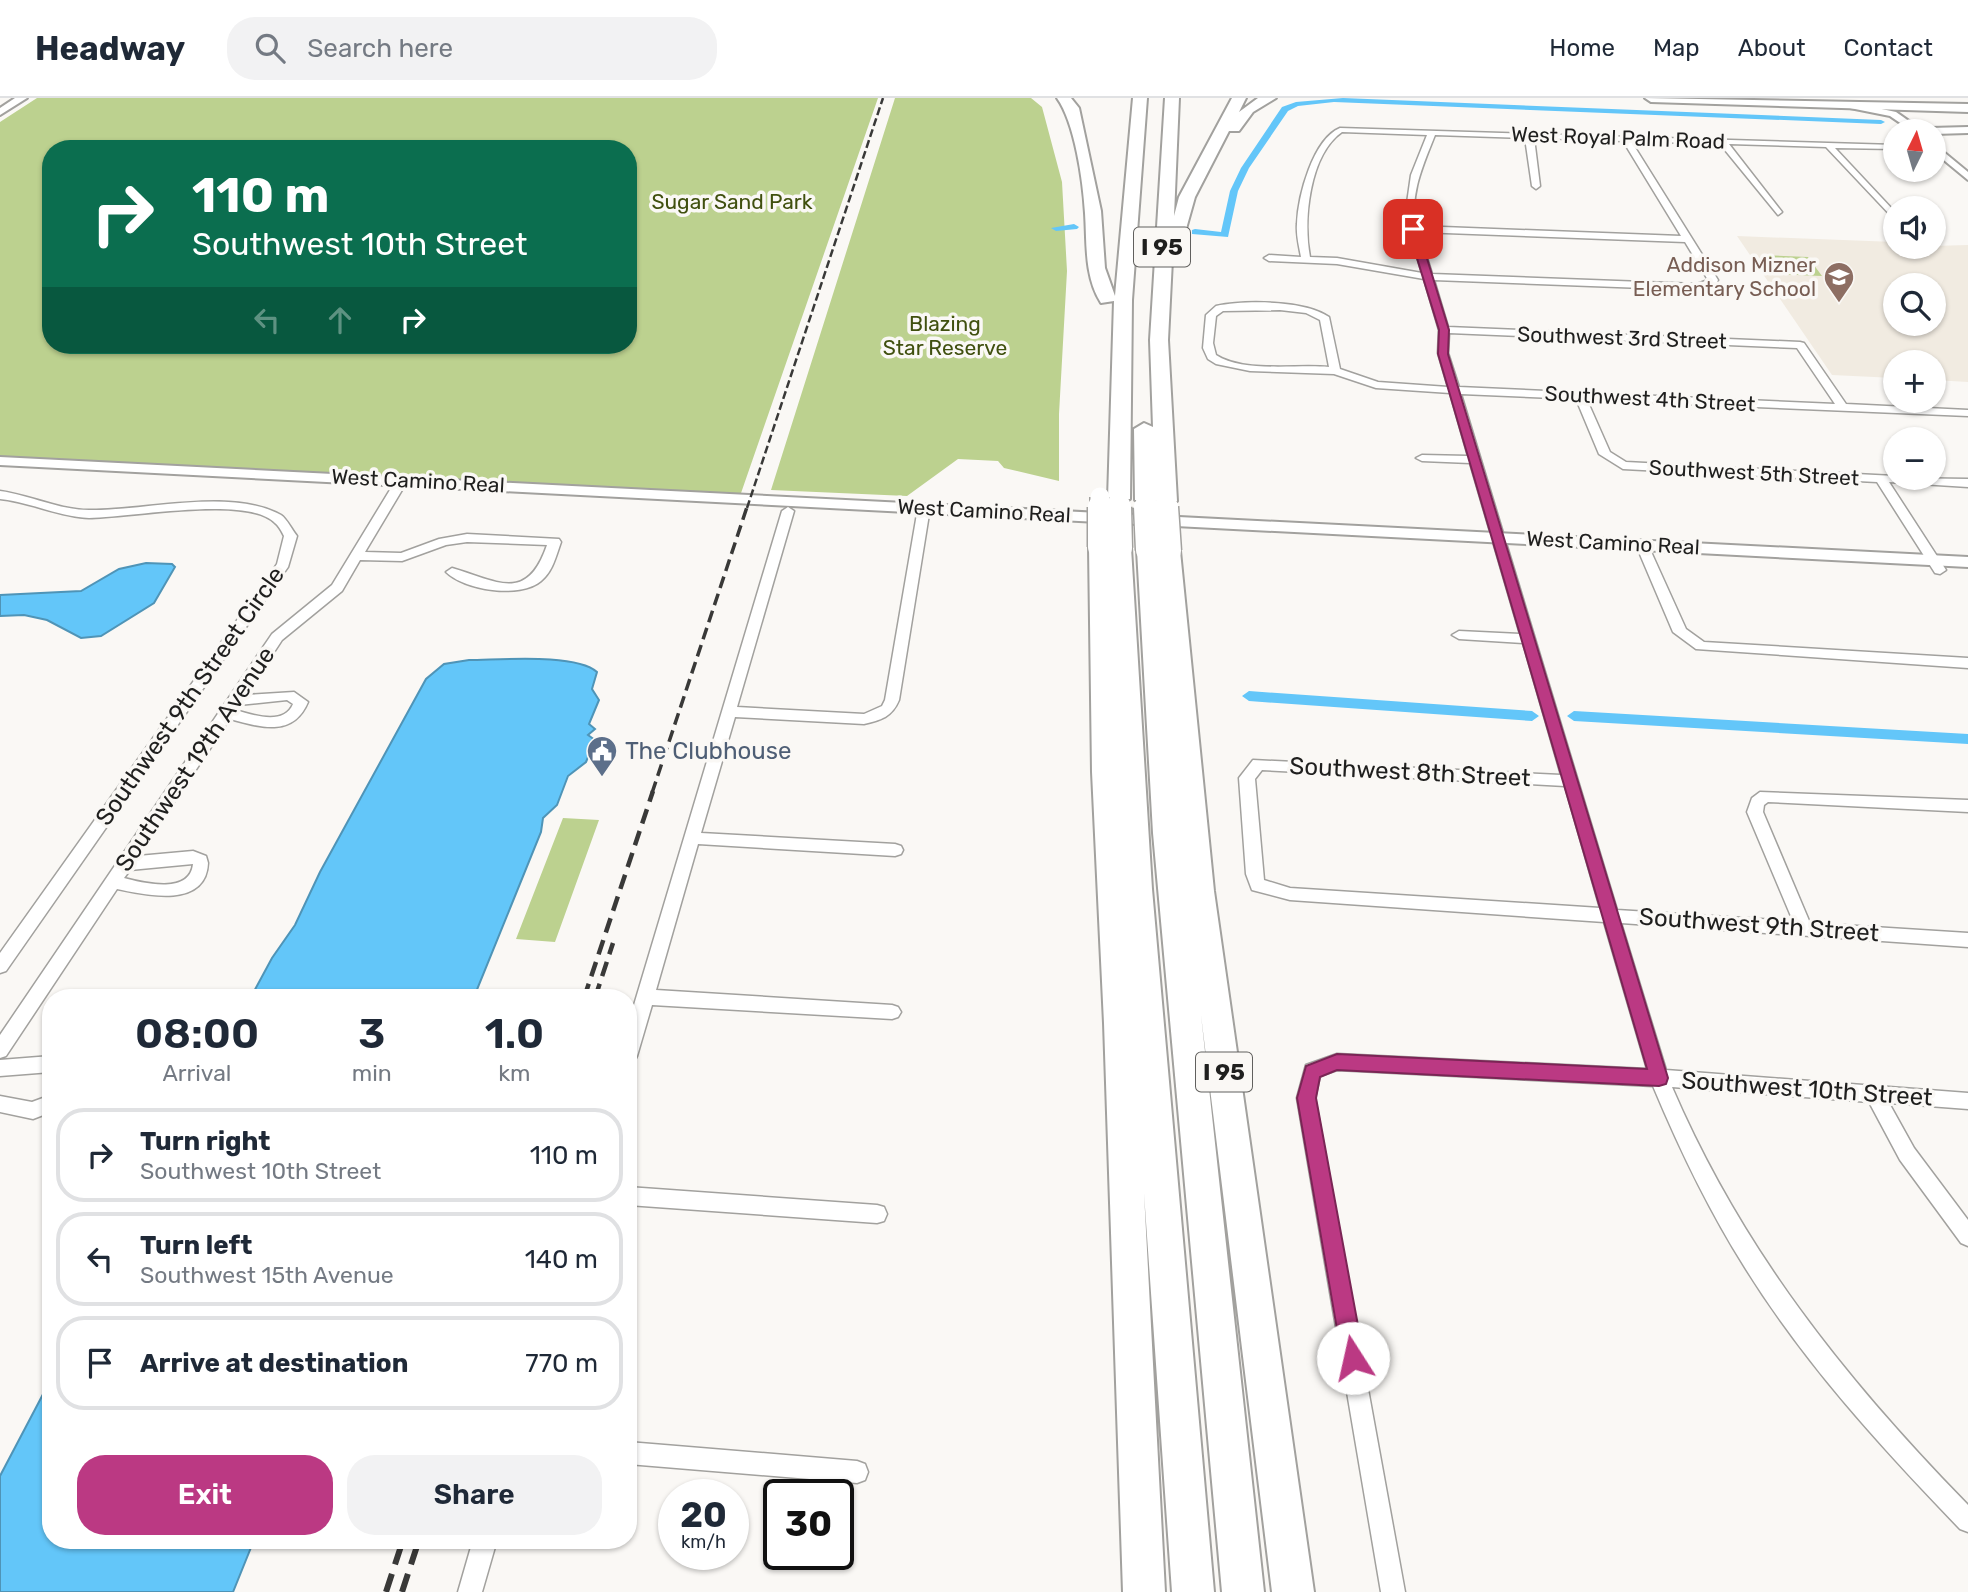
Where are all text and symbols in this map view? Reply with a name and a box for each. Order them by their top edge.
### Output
search box [227,17,717,80]
text: Headway [35,29,185,68]
icon: search [251,29,289,67]
text: Search here [307,33,453,64]
text: Home [1549,34,1615,62]
text: Map [1653,34,1700,62]
text: About [1738,34,1806,62]
text: Contact [1844,34,1933,62]
north arrow [1883,119,1946,182]
map controls [1883,119,1946,490]
street label: West Royal Palm Road [1511,121,1725,154]
text: 110 m [192,166,329,224]
icon: right [77,168,168,259]
park label: Sugar Sand Park [651,189,813,214]
button: sound [1883,196,1946,259]
pin [1383,199,1443,259]
icon: arrive [1394,210,1432,248]
text: Southwest 10th Street [192,225,527,263]
road number: I 95 [1134,228,1190,266]
place label: Addison Mizner Elementary School [1633,252,1816,301]
school or university icon: Addison Mizner Elementary School [1822,260,1856,304]
button: search [1883,273,1946,336]
icon: left [248,301,286,339]
icon: ahead [321,301,359,339]
icon: right [394,301,432,339]
park label: Blazing Star Reserve [883,311,1007,360]
street label: Southwest 3rd Street [1517,321,1727,354]
button: + [1883,350,1946,413]
street label: Southwest 4th Street [1544,380,1756,417]
button: − [1883,427,1946,490]
street label: Southwest 5th Street [1648,455,1860,490]
street label: West Camino Real [331,463,505,498]
street label: West Camino Real [897,493,1071,528]
street label: West Camino Real [1526,525,1700,560]
street label: Southwest 9th Street Circle [90,561,290,831]
street label: Southwest 19th Avenue [109,641,281,877]
public building icon: The Clubhouse [585,734,619,778]
place label: The Clubhouse [625,737,791,765]
street label: Southwest 8th Street [1289,752,1531,792]
street label: Southwest 9th Street [1638,903,1880,947]
text: 08:00 [135,1009,259,1059]
text: 3 [358,1009,385,1059]
text: 1.0 [485,1009,544,1059]
road number: I 95 [1196,1052,1252,1091]
text: Arrival [162,1059,231,1087]
text: min [352,1059,392,1087]
text: km [498,1059,531,1087]
street label: Southwest 10th Street [1681,1066,1933,1112]
text: Turn right [140,1126,270,1157]
icon: right [81,1136,119,1174]
text: 110 m [530,1140,598,1171]
text: Southwest 10th Street [140,1157,381,1185]
text: Turn left [140,1230,252,1261]
icon: left [81,1240,119,1278]
text: 140 m [525,1244,598,1275]
text: Southwest 15th Avenue [140,1261,394,1289]
position arrow [1316,1321,1390,1395]
icon: arrive [81,1344,119,1382]
text: Arrive at destination [140,1348,408,1379]
text: 770 m [525,1348,598,1379]
button: Exit [77,1455,333,1535]
button: Share [347,1455,602,1535]
speed limit sign: 30 [763,1479,854,1570]
text: 20 [680,1494,727,1536]
text: km/h [681,1531,726,1553]

